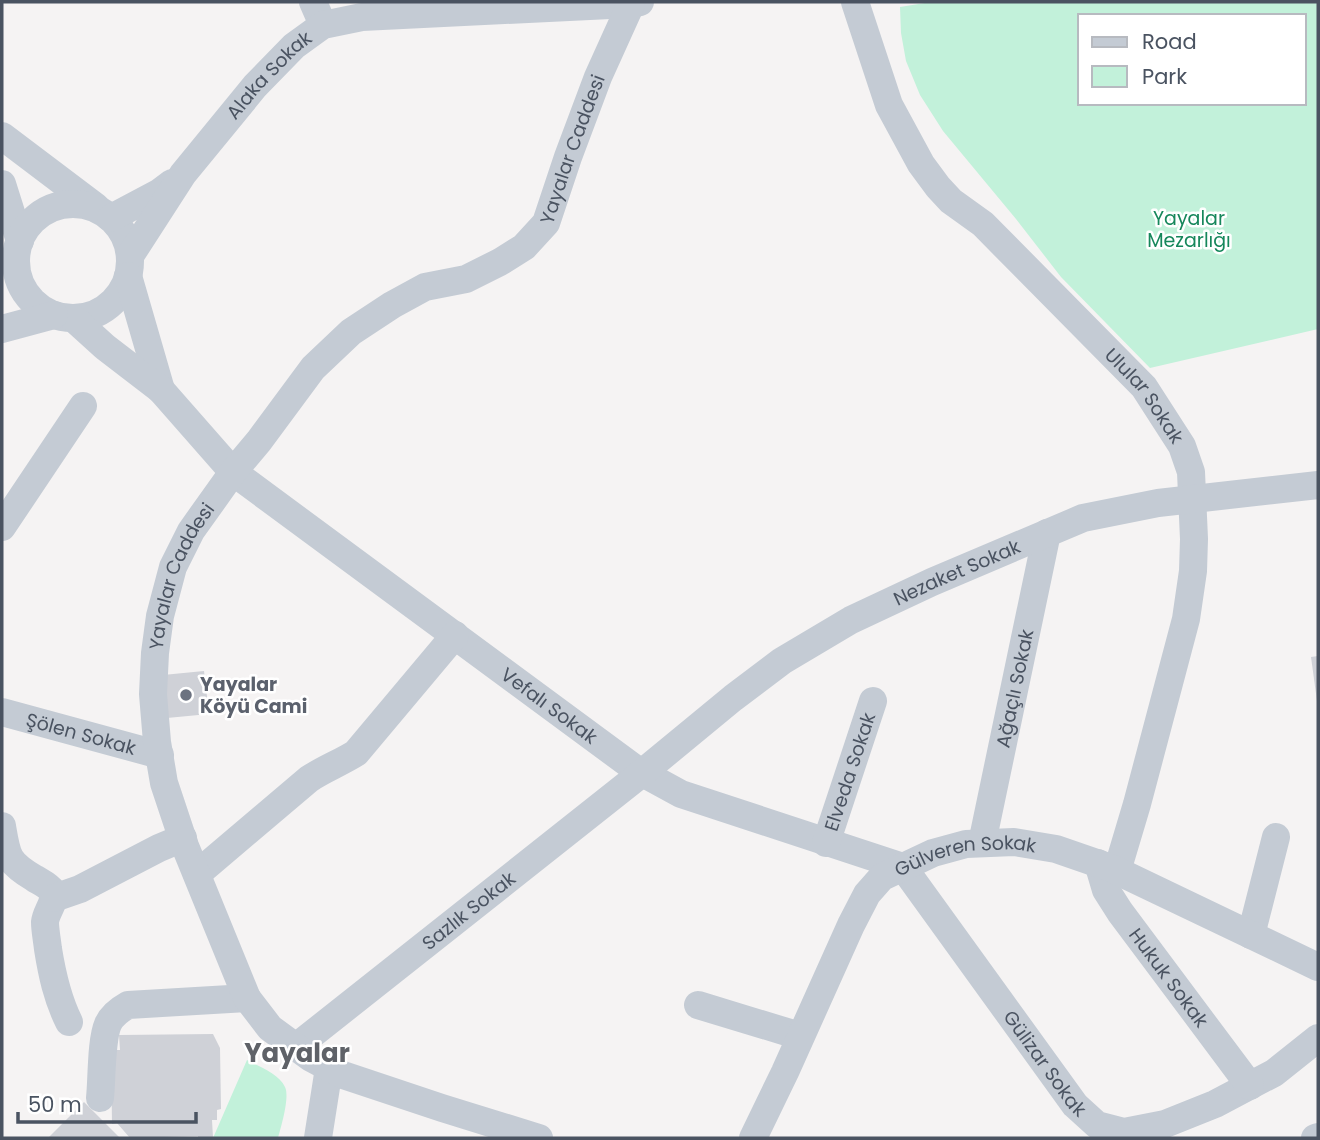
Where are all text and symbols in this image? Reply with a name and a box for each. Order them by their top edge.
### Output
legend [1078,14,1306,105]
street label: Alaka Sokak [220,24,318,125]
text: Road [1142,27,1197,56]
text: Park [1142,62,1187,91]
street label: Yayalar Caddesi [534,71,612,228]
park label: Yayalar Mezarlığı [1147,205,1231,254]
street label: Ulular Sokak [1099,342,1190,449]
street label: Yayalar Caddesi [143,497,221,651]
street label: Nezaket Sokak [889,533,1025,612]
street label: Ağaçlı Sokak [989,627,1041,750]
street label: Vefalı Sokak [495,661,603,751]
place label: Yayalar Köyü Cami [200,671,307,720]
marker: Yayalar Köyü Cami [178,687,194,703]
street label: Şölen Sokak [23,706,139,762]
street label: Elveda Sokak [818,709,882,835]
street label: Gülveren Sokak [890,829,1038,883]
street label: Sazlık Sokak [416,865,521,956]
street label: Hukuk Sokak [1122,922,1215,1033]
street label: Gülizar Sokak [997,1005,1092,1123]
district label: Yayalar [244,1035,350,1071]
scale bar [18,1080,196,1124]
text: 50 m [28,1090,82,1119]

